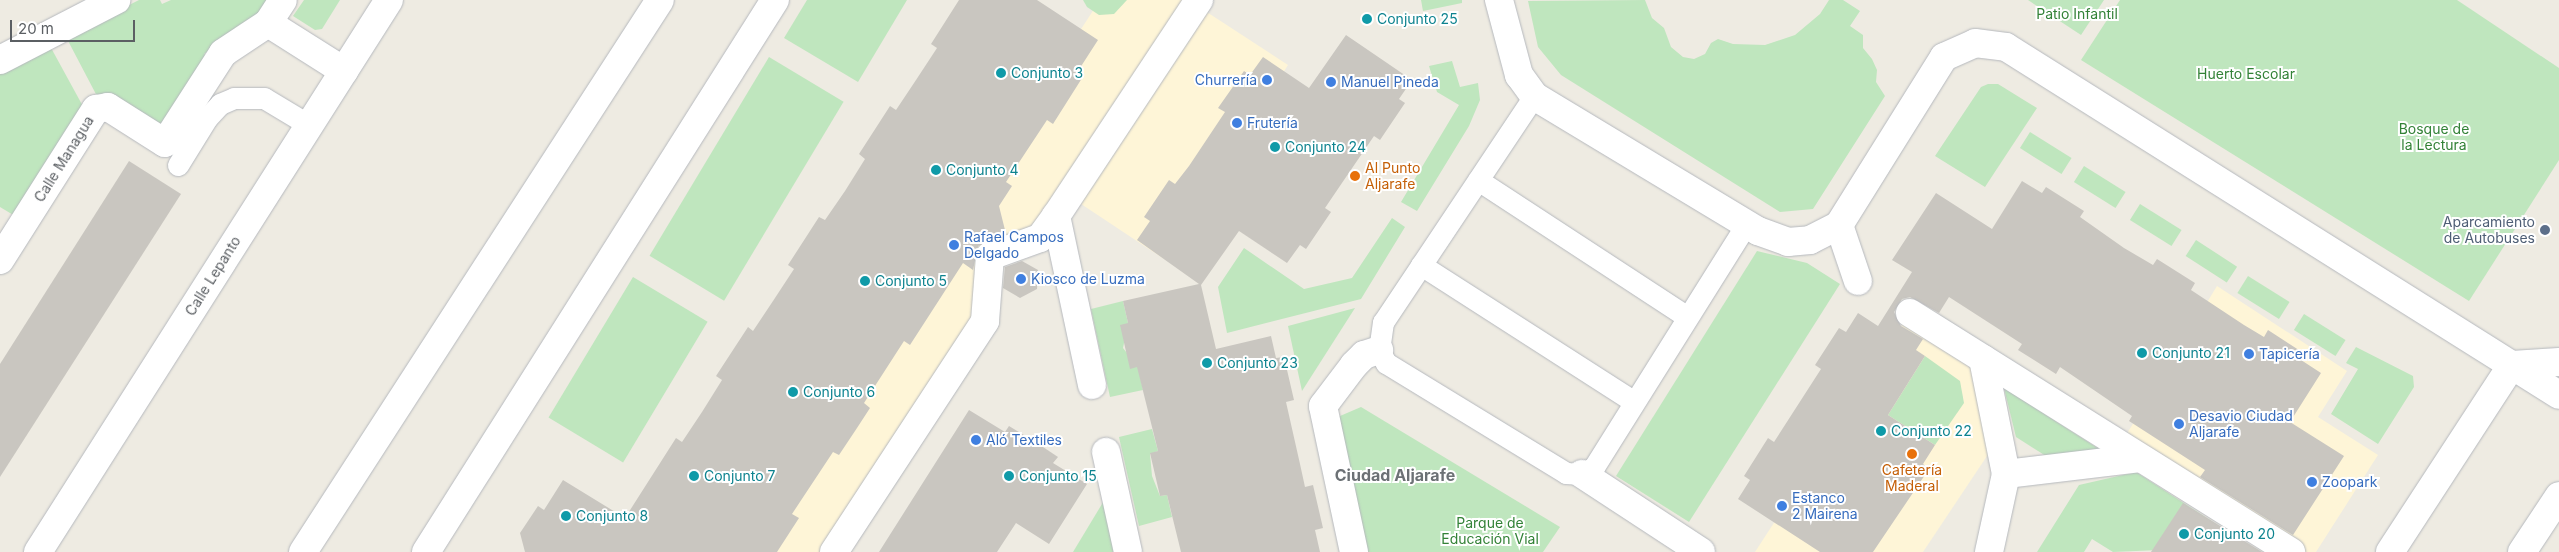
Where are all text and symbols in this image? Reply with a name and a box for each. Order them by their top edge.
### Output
park label: Patio Infantil [2036,6,2118,22]
scale bar [12,10,138,42]
place label: Conjunto 25 [1377,11,1458,27]
marker: Conjunto 25 [1361,13,1373,25]
text: 20 m [18,19,54,38]
place label: Conjunto 3 [1011,65,1083,81]
park label: Huerto Escolar [2197,66,2295,82]
marker: Conjunto 3 [995,67,1007,79]
place label: Churrería [1195,72,1257,88]
marker: Churrería [1261,74,1273,86]
place label: Manuel Pineda [1341,74,1439,90]
marker: Manuel Pineda [1325,76,1337,88]
street label: Calle Managua [31,113,97,205]
place label: Frutería [1247,115,1298,131]
marker: Frutería [1231,117,1243,129]
park label: Bosque de la Lectura [2399,121,2469,154]
place label: Conjunto 24 [1285,139,1366,155]
marker: Conjunto 24 [1269,141,1281,153]
place label: Al Punto Aljarafe [1365,160,1420,192]
place label: Conjunto 4 [946,162,1019,178]
marker: Conjunto 4 [930,164,942,176]
marker: Al Punto Aljarafe [1349,170,1361,182]
place label: Aparcamiento de Autobuses [2443,214,2535,246]
marker: Aparcamiento de Autobuses [2539,224,2551,236]
place label: Rafael Campos Delgado [964,229,1064,262]
street label: Calle Lepanto [182,233,244,319]
marker: Rafael Campos Delgado [948,239,960,251]
place label: Kiosco de Luzma [1031,271,1145,287]
place label: Conjunto 5 [875,273,947,289]
marker: Kiosco de Luzma [1015,273,1027,285]
marker: Conjunto 5 [859,275,871,287]
place label: Conjunto 21 [2152,345,2230,361]
place label: Tapicería [2259,346,2320,362]
marker: Conjunto 21 [2136,347,2148,359]
marker: Tapicería [2243,348,2255,360]
place label: Conjunto 23 [1217,355,1298,371]
marker: Conjunto 23 [1201,357,1213,369]
place label: Conjunto 6 [803,384,875,400]
marker: Conjunto 6 [787,386,799,398]
place label: Desavio Ciudad Aljarafe [2189,408,2293,441]
marker: Desavio Ciudad Aljarafe [2173,418,2185,430]
place label: Conjunto 22 [1891,423,1972,439]
marker: Conjunto 22 [1875,425,1887,437]
place label: Aló Textiles [986,432,1062,448]
marker: Aló Textiles [970,434,982,446]
marker: Cafetería Maderal [1906,448,1918,460]
place label: Cafetería Maderal [1882,462,1942,494]
district label: Ciudad Aljarafe [1335,465,1455,485]
place label: Conjunto 7 [704,468,776,484]
place label: Conjunto 15 [1019,468,1097,484]
marker: Conjunto 7 [688,470,700,482]
marker: Conjunto 15 [1003,470,1015,482]
place label: Zoopark [2322,474,2377,490]
marker: Zoopark [2306,476,2318,488]
place label: Estanco 2 Mairena [1792,490,1858,522]
marker: Estanco 2 Mairena [1776,500,1788,512]
place label: Conjunto 8 [576,508,648,524]
marker: Conjunto 8 [560,510,572,522]
park label: Parque de Educación Vial [1441,515,1539,548]
place label: Conjunto 20 [2194,526,2275,542]
marker: Conjunto 20 [2178,528,2190,540]

